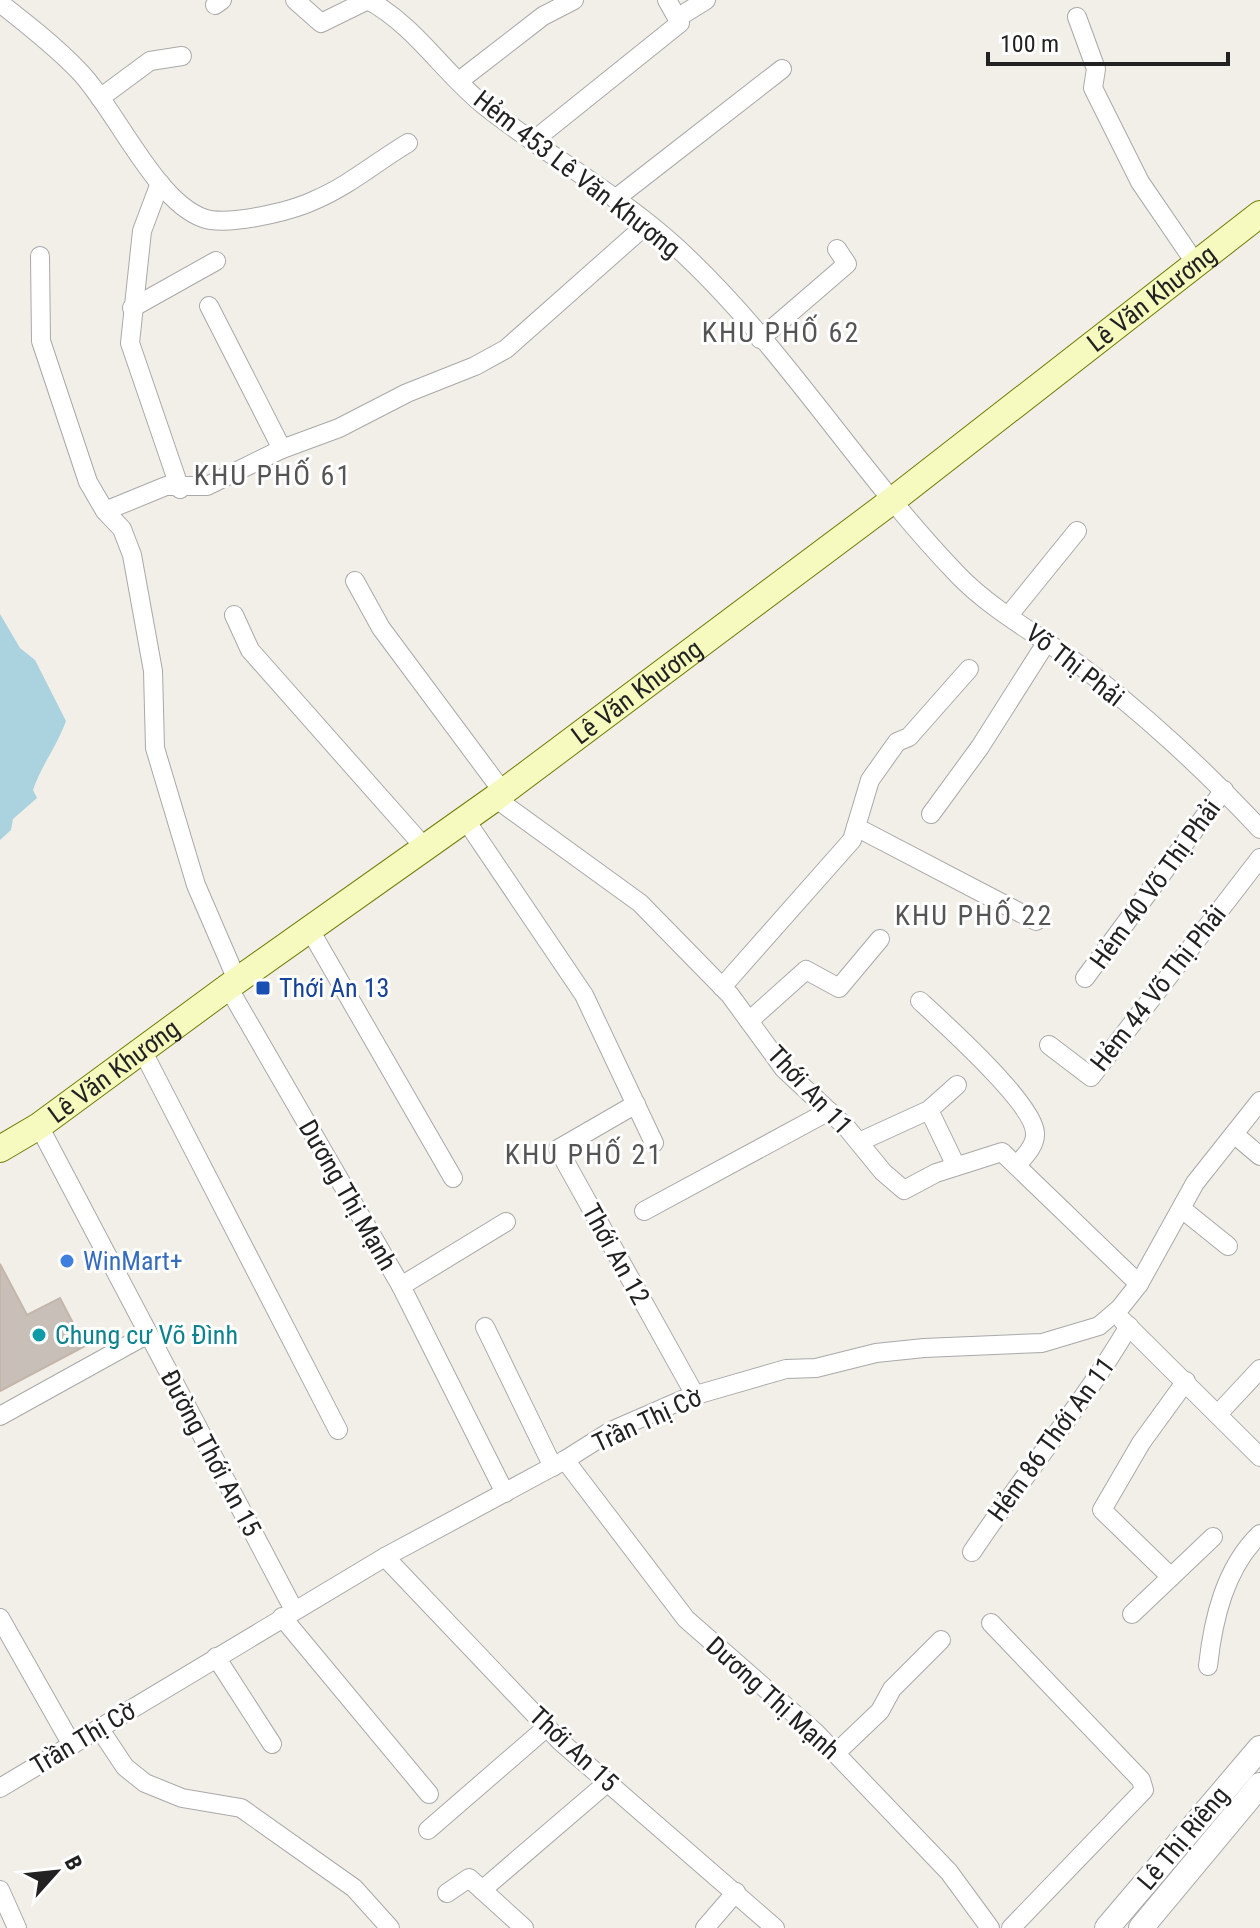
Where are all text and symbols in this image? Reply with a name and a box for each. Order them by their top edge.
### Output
scale bar [988,16,1228,66]
text: 100 m [1000,30,1059,58]
street label: Hẻm 453 Lê Văn Khương [468,84,686,264]
street label: Lê Văn Khương [1081,239,1222,358]
district label: KHU PHỐ 62 [702,314,860,349]
district label: KHU PHỐ 61 [194,457,352,492]
street label: Võ Thị Phải [1020,617,1130,713]
street label: Lê Văn Khương [566,633,708,750]
street label: Hẻm 40 Võ Thị Phải [1084,794,1226,974]
district label: KHU PHỐ 22 [895,897,1053,932]
street label: Hẻm 44 Võ Thị Phải [1084,899,1232,1077]
place label: Thới An 13 [279,973,389,1003]
marker: Thới An 13 [254,979,272,997]
street label: Lê Văn Khương [42,1013,185,1129]
street label: Thới An 11 [761,1039,859,1141]
street label: Dương Thị Mạnh [293,1115,403,1275]
district label: KHU PHỐ 21 [505,1136,663,1171]
street label: Thới An 12 [576,1198,656,1310]
place label: WinMart+ [83,1246,183,1276]
marker: WinMart+ [58,1252,76,1270]
place label: Chung cư Võ Đình [55,1320,238,1350]
marker: Chung cư Võ Đình [30,1326,48,1344]
street label: Hẻm 86 Thới An 11 [981,1351,1121,1527]
street label: Đường Thới An 15 [155,1365,267,1541]
street label: Trần Thị Cờ [588,1381,707,1458]
street label: Dương Thị Mạnh [700,1631,846,1765]
street label: Trần Thị Cờ [25,1695,141,1781]
street label: Thới An 15 [523,1700,625,1798]
street label: Lê Thị Riêng [1131,1780,1235,1896]
north arrow [16,1832,96,1912]
text: B [59,1852,87,1874]

